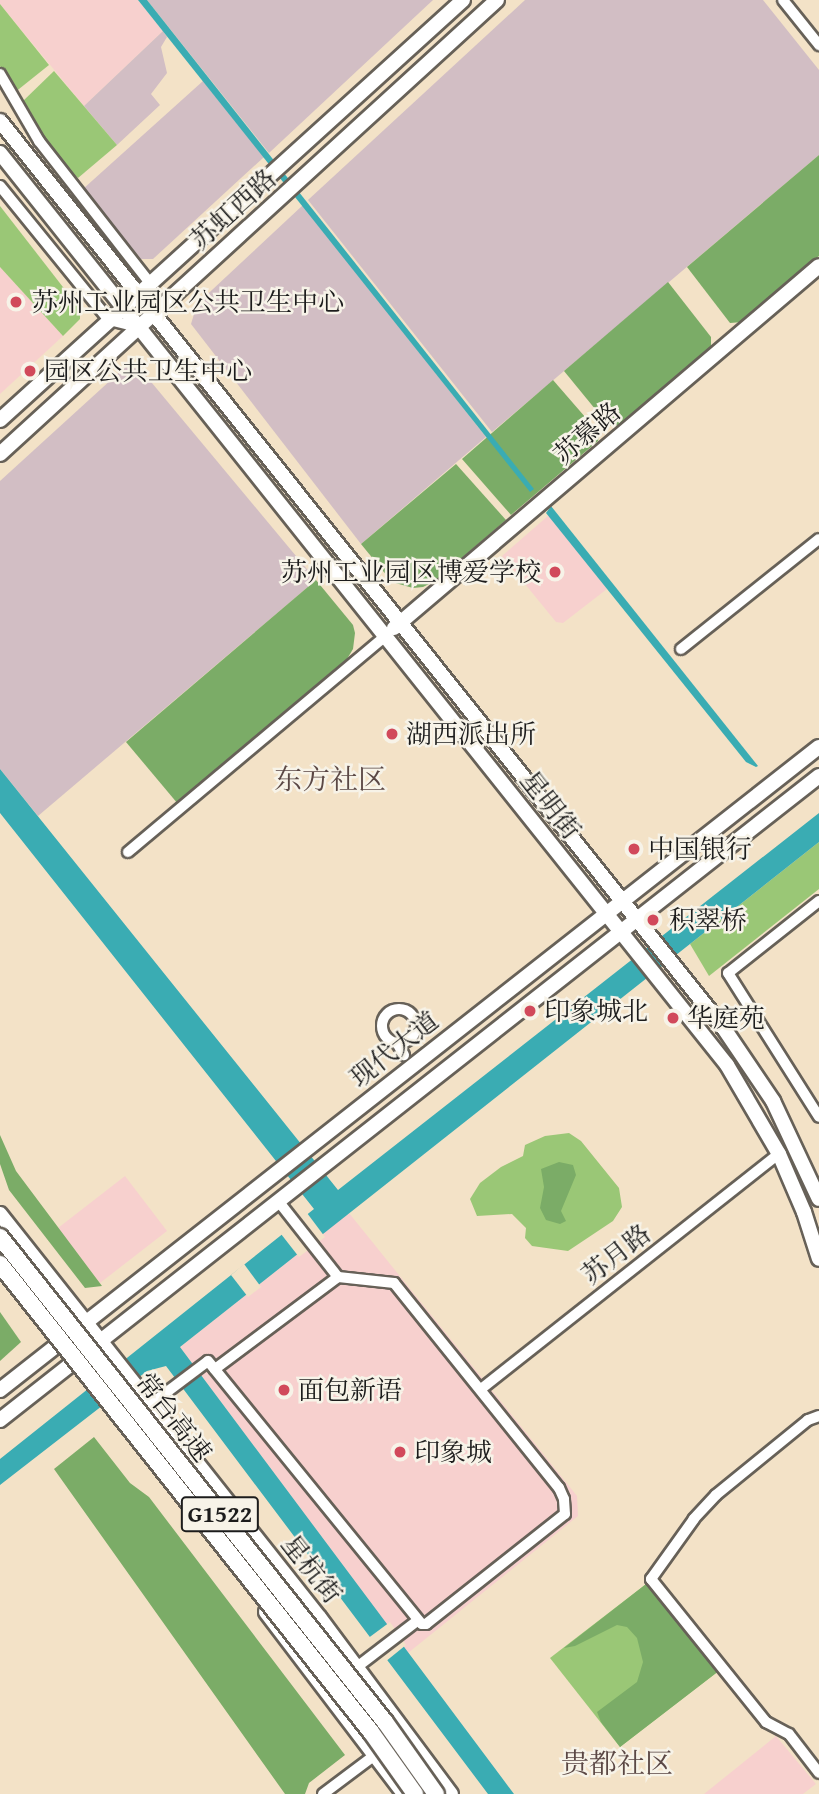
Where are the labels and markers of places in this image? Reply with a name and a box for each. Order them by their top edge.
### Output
place label: 苏州工业园区公共卫生中心 [32,286,344,318]
marker: 苏州工业园区公共卫生中心 [6,292,26,312]
place label: 园区公共卫生中心 [44,355,252,387]
marker: 园区公共卫生中心 [22,363,38,379]
place label: 苏州工业园区博爱学校 [281,556,541,588]
marker: 苏州工业园区博爱学校 [547,564,563,580]
place label: 湖西派出所 [406,718,536,750]
marker: 湖西派出所 [384,726,400,742]
place label: 中国银行 [648,833,752,865]
marker: 中国银行 [626,841,642,857]
place label: 积翠桥 [669,904,747,936]
marker: 积翠桥 [643,910,663,930]
place label: 印象城北 [544,995,648,1027]
place label: 华庭苑 [687,1002,765,1034]
marker: 印象城北 [522,1003,538,1019]
marker: 华庭苑 [665,1010,681,1026]
place label: 面包新语 [298,1374,402,1406]
marker: 面包新语 [276,1382,292,1398]
place label: 印象城 [414,1436,492,1468]
marker: 印象城 [392,1444,408,1460]

